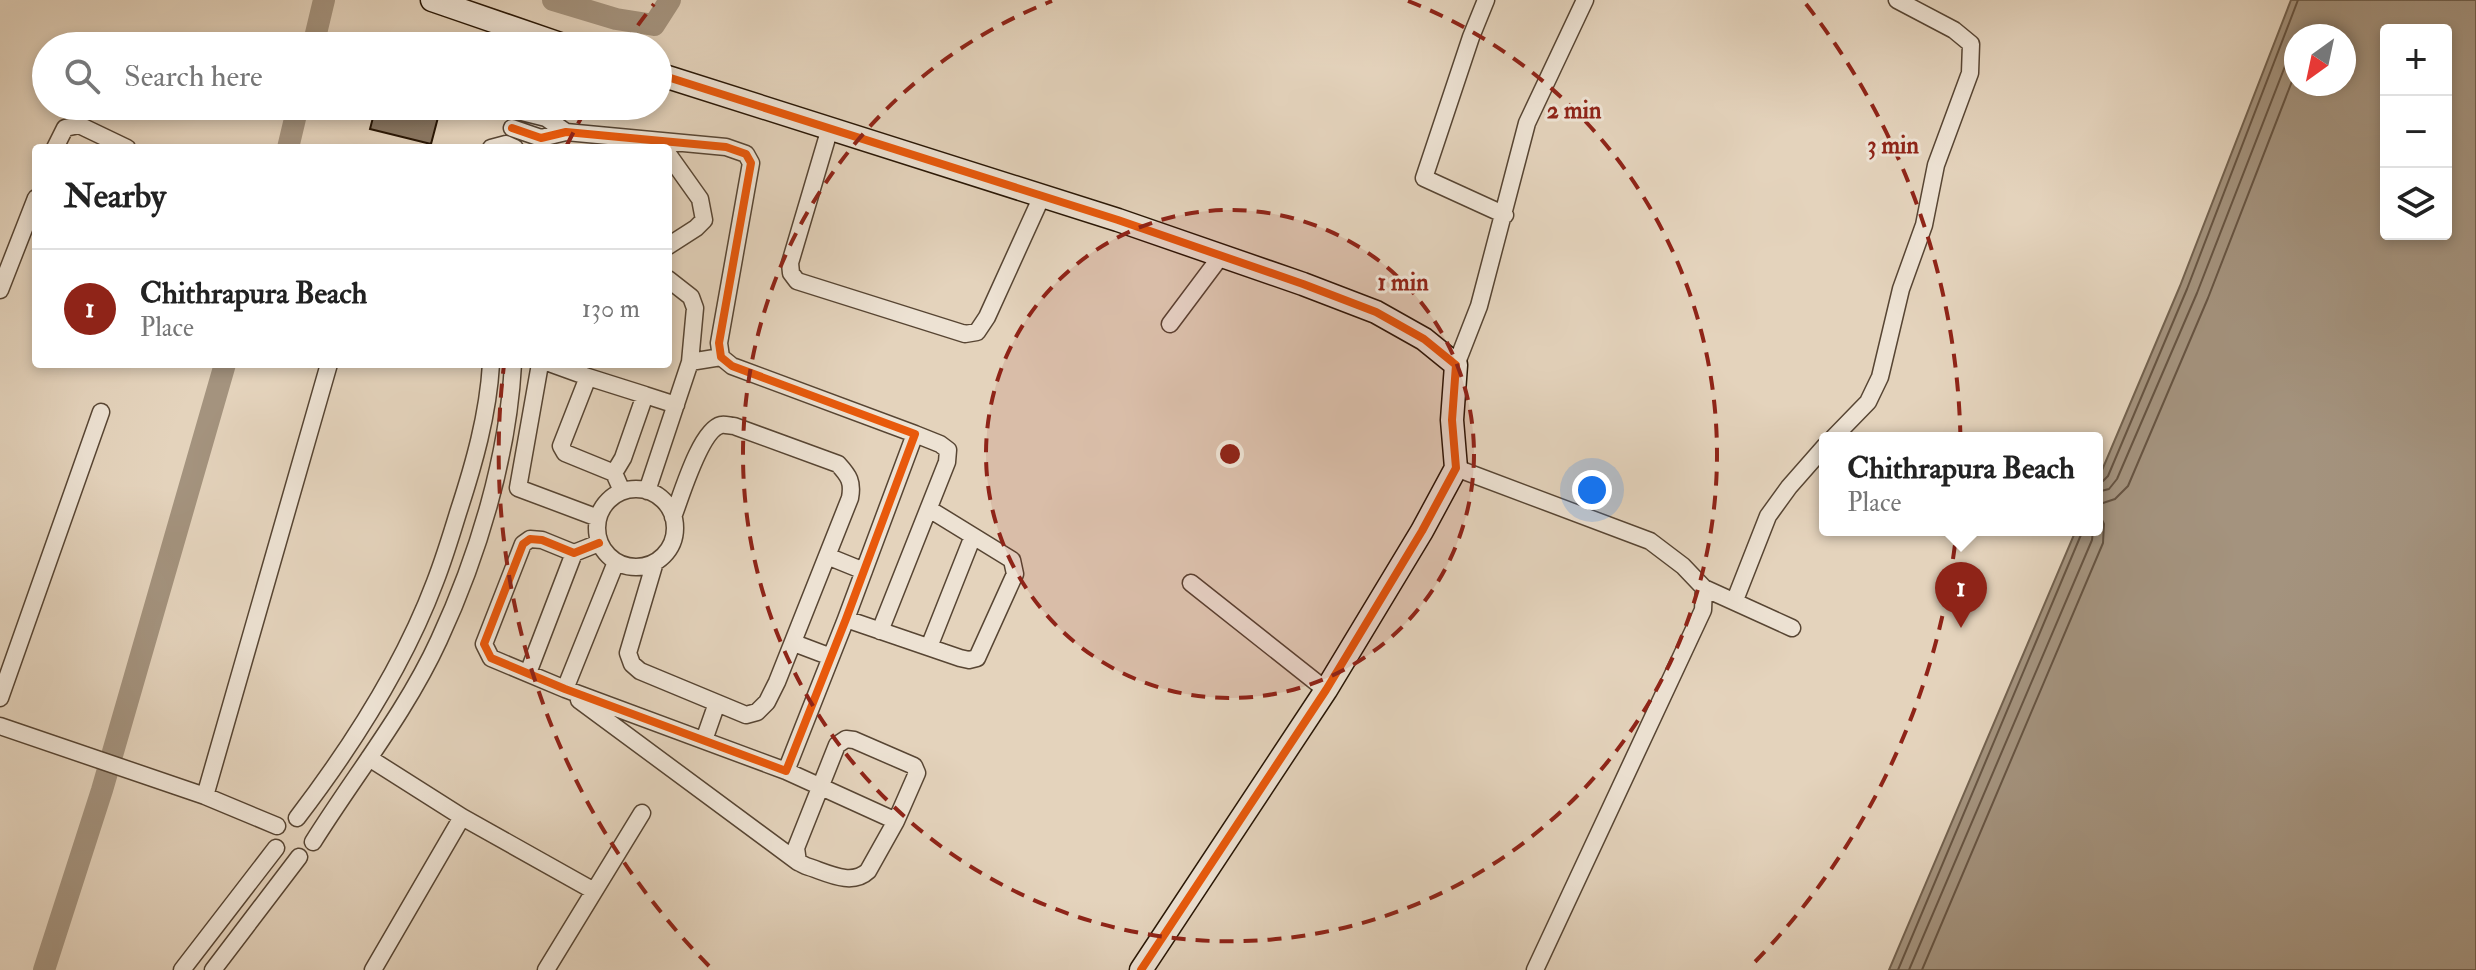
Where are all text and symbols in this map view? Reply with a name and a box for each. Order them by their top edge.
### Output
north arrow [2284,24,2356,96]
map controls [2380,24,2452,240]
button: + [2380,24,2452,96]
search box [32,32,672,120]
icon: search [60,54,104,98]
text: Search here [124,58,263,95]
text: 2 min [1547,95,1602,126]
button: − [2380,96,2452,168]
text: 3 min [1867,130,1919,161]
button: layers [2380,168,2452,240]
text: Nearby [64,175,166,218]
text: 1 min [1378,267,1429,298]
text: Chithrapura Beach [140,275,367,312]
text: 1 [85,293,95,325]
text: 130 m [582,293,640,325]
text: Place [140,312,194,344]
popup [1819,432,2103,536]
centre of rings [1216,440,1244,468]
text: Chithrapura Beach [1847,450,2075,487]
your location [1572,470,1612,510]
text: Place [1847,487,1901,519]
pin: 1 [1935,562,1987,628]

